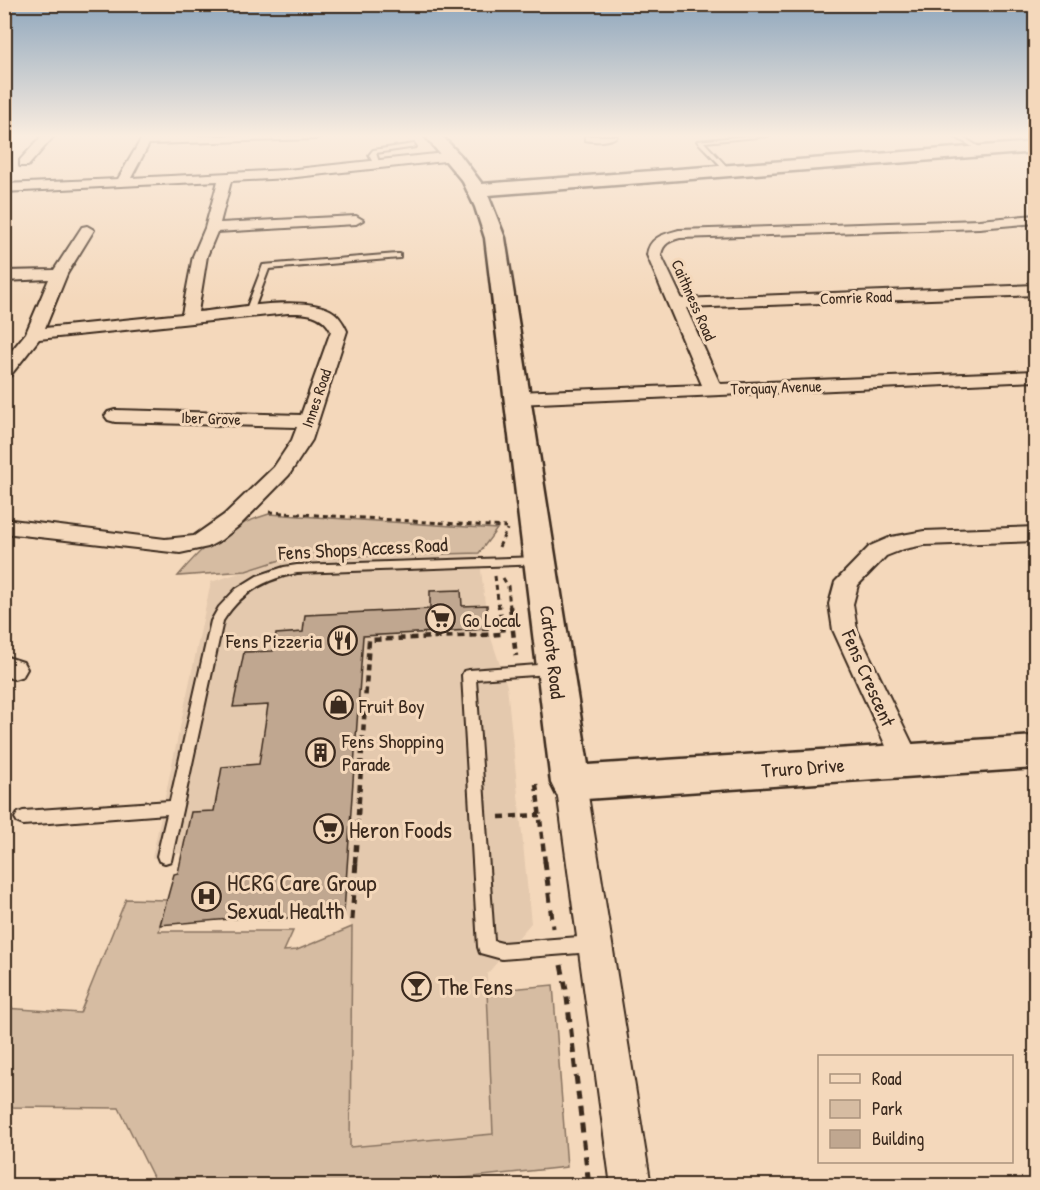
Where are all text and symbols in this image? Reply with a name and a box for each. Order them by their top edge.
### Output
street label: Caithness Road [666,256,722,344]
street label: Comrie Road [820,285,892,309]
street label: Innes Road [296,366,336,430]
street label: Torquay Avenue [730,374,823,400]
street label: Iber Grove [181,406,242,430]
street label: Fens Shops Access Road [277,530,448,566]
supermarket icon: Go Local [425,603,457,635]
street label: Catcote Road [534,604,572,700]
place label: Go Local [462,606,521,633]
restaurant icon: Fens Pizzeria [327,624,359,656]
street label: Fens Crescent [835,625,903,731]
place label: Fens Pizzeria [225,627,322,654]
shop icon: Fruit Boy [322,689,354,721]
place label: Fruit Boy [358,692,425,719]
place label: Fens Shopping Parade [341,727,444,777]
building icon: Fens Shopping Parade [305,736,337,768]
street label: Truro Drive [761,751,845,783]
supermarket icon: Heron Foods [312,813,344,845]
place label: Heron Foods [349,813,452,845]
place label: HCRG Care Group Sexual Health [227,866,377,926]
hospital icon: HCRG Care Group Sexual Health [190,880,222,912]
bar icon: The Fens [401,970,433,1002]
place label: The Fens [438,970,513,1002]
legend [818,1055,1013,1163]
text: Road [872,1066,902,1091]
text: Park [872,1096,903,1121]
text: Building [872,1126,924,1151]

